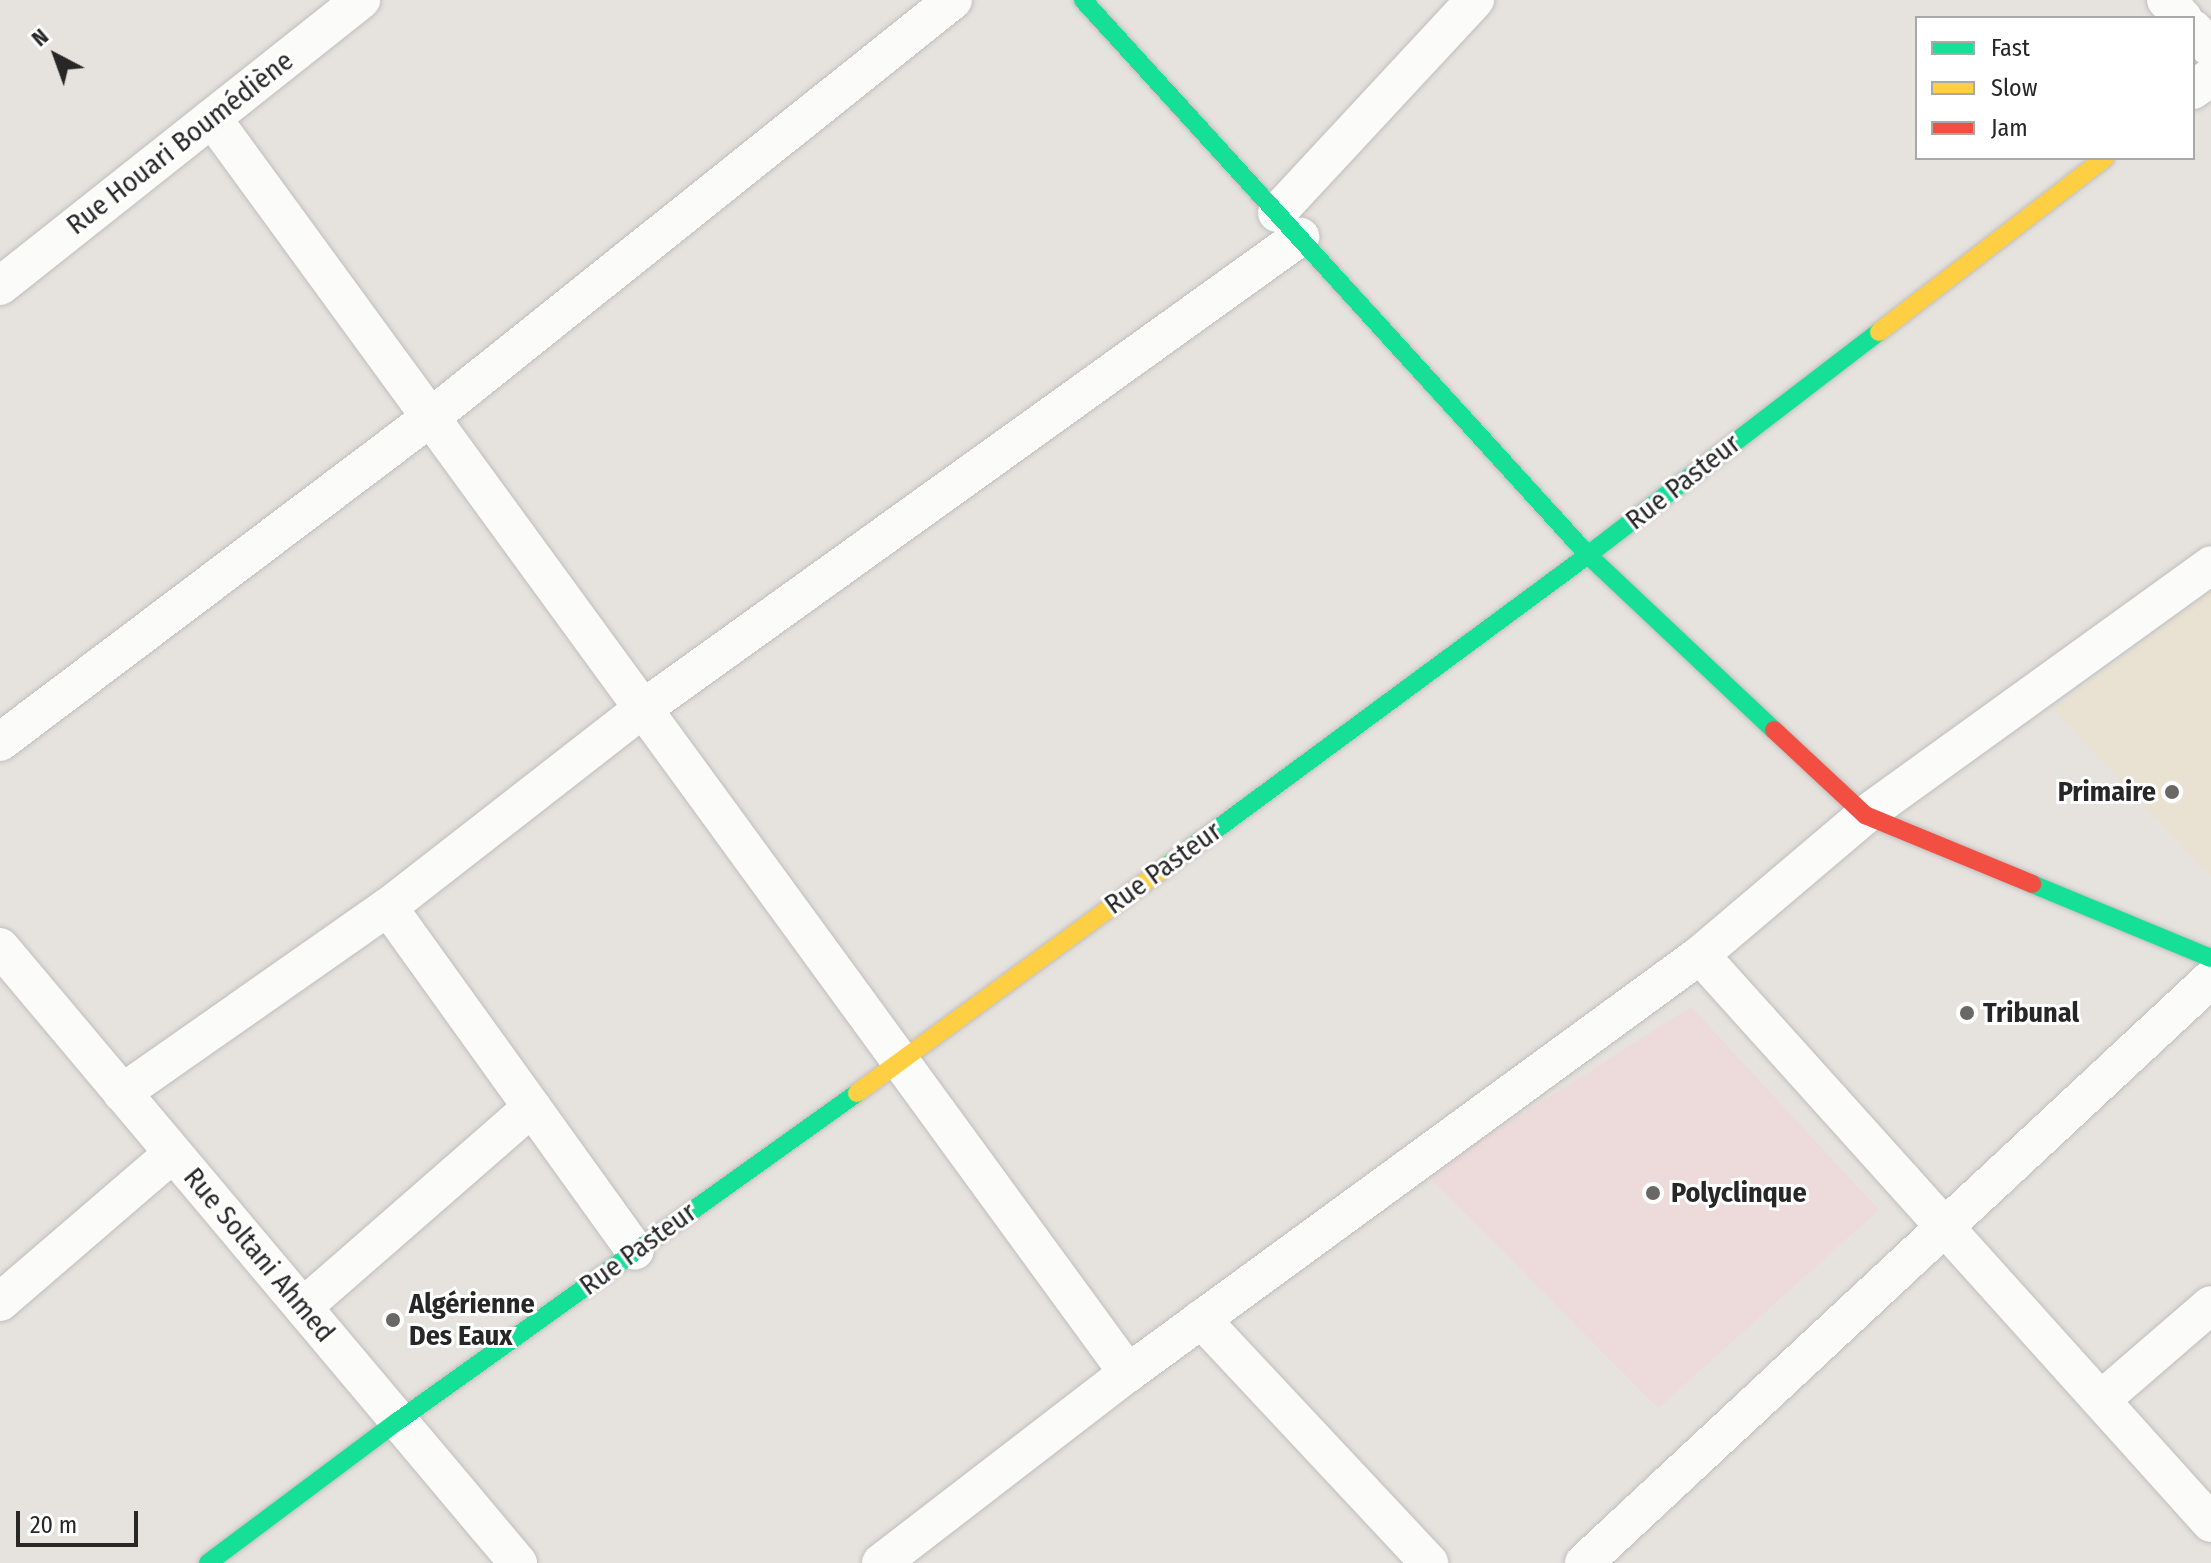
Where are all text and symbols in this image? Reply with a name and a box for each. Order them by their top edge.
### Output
north arrow [16,16,96,96]
legend [1915,16,2195,160]
text: N [26,23,54,52]
text: Fast [1991,34,2030,62]
street label: Rue Houari Boumédiène [60,44,300,242]
text: Slow [1991,74,2037,102]
text: Jam [1991,114,2028,142]
street label: Rue Pasteur [1619,427,1747,537]
place label: Primaire [2058,775,2156,809]
marker: Primaire [2163,783,2181,801]
street label: Rue Pasteur [1098,814,1228,922]
place label: Tribunal [1983,996,2079,1030]
marker: Tribunal [1958,1004,1976,1022]
street label: Rue Soltani Ahmed [176,1161,342,1349]
place label: Polyclinque [1671,1176,1807,1210]
marker: Polyclinque [1642,1182,1664,1204]
street label: Rue Pasteur [573,1195,703,1303]
place label: Algérienne Des Eaux [409,1287,535,1353]
marker: Algérienne Des Eaux [384,1311,402,1329]
scale bar [20,1495,142,1545]
text: 20 m [30,1511,77,1539]

